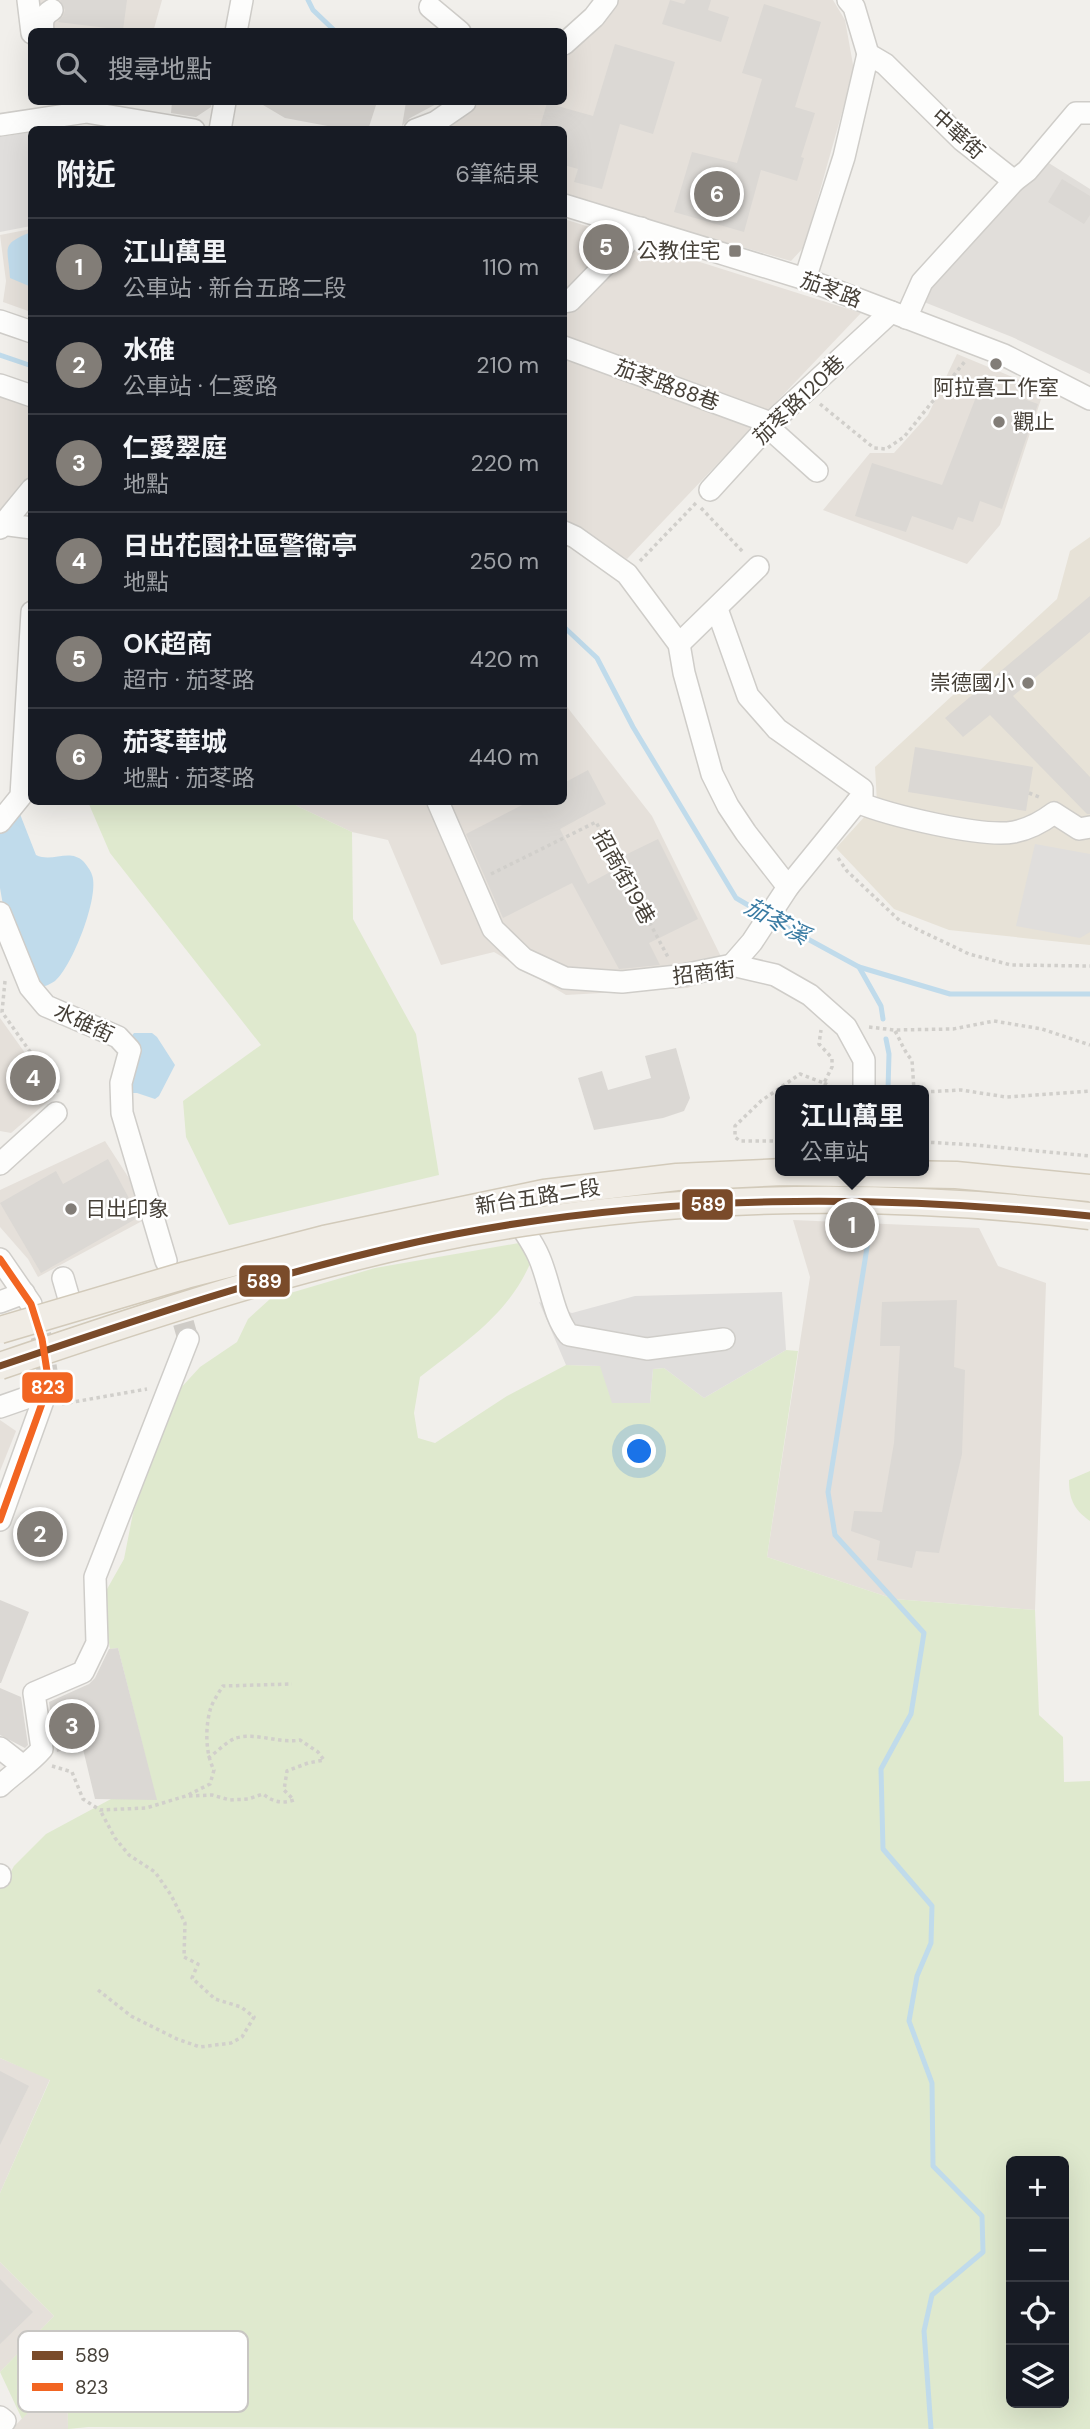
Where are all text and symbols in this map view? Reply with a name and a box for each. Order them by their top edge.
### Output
search box [28,28,567,105]
icon: search [52,48,90,86]
text: 搜尋地點 [108,52,212,86]
street label: 中華街 [925,103,991,165]
text: 附近 [56,155,116,194]
text: 6筆結果 [456,159,539,189]
pin: 6 [694,168,740,220]
pin: 5 [583,221,629,273]
text: 江山萬里 [123,235,227,269]
place label: 公教住宅 [637,237,721,265]
marker: 公教住宅 [727,243,743,259]
text: 1 [75,252,83,282]
text: 110 m [482,252,539,282]
street label: 茄苳路 [797,266,865,314]
text: 公車站 · 新台五路二段 [123,273,347,303]
text: 水碓 [123,333,175,367]
street label: 茄苳路120巷 [747,349,851,451]
text: 2 [72,350,86,380]
text: 210 m [476,350,539,380]
street label: 茄苳路88巷 [611,353,723,417]
marker: 阿拉喜工作室 [988,356,1004,372]
text: 公車站 · 仁愛路 [123,371,278,401]
place label: 阿拉喜工作室 [933,374,1059,402]
place label: 觀止 [1013,408,1055,436]
marker: 觀止 [991,414,1007,430]
text: 仁愛翠庭 [123,431,227,465]
text: 3 [72,448,86,478]
text: 220 m [470,448,539,478]
text: 地點 [123,469,169,499]
text: 日出花園社區警衛亭 [123,529,357,563]
text: 4 [72,546,86,576]
text: 250 m [469,546,539,576]
text: 地點 [123,567,169,597]
text: OK超商 [123,627,212,661]
text: 5 [72,644,86,674]
text: 420 m [470,644,539,674]
text: 超市 · 茄苳路 [123,665,255,695]
place label: 崇德國小 [930,669,1014,697]
marker: 崇德國小 [1020,675,1036,691]
text: 茄苳華城 [123,725,227,759]
text: 6 [72,742,86,772]
text: 440 m [469,742,539,772]
text: 地點 · 茄苳路 [123,763,255,793]
street label: 招商街19巷 [587,825,661,929]
water label: 茄苳溪 [740,891,817,952]
street label: 招商街 [671,955,737,991]
street label: 水碓街 [50,997,118,1049]
pin: 4 [10,1052,56,1104]
popup [775,1085,929,1176]
text: 江山萬里 [800,1099,904,1133]
text: 公車站 [800,1137,869,1167]
street label: 新台五路二段 [474,1173,602,1221]
line badge: 589 [681,1188,734,1221]
text: 589 [690,1192,726,1217]
place label: 日出印象 [85,1195,169,1223]
pin: 1 [829,1199,875,1251]
marker: 日出印象 [63,1201,79,1217]
line badge: 589 [238,1264,291,1298]
text: 589 [246,1269,282,1294]
line badge: 823 [21,1371,74,1404]
text: 823 [31,1375,65,1400]
your location [622,1434,656,1468]
pin: 2 [17,1508,63,1560]
pin: 3 [49,1700,95,1752]
map controls [1006,2156,1069,2408]
button: + [1006,2156,1069,2219]
button: − [1006,2219,1069,2282]
button: locate [1006,2282,1069,2345]
legend [18,2331,248,2412]
text: 589 [75,2343,110,2368]
button: layers [1006,2345,1069,2408]
text: 823 [75,2375,108,2400]

